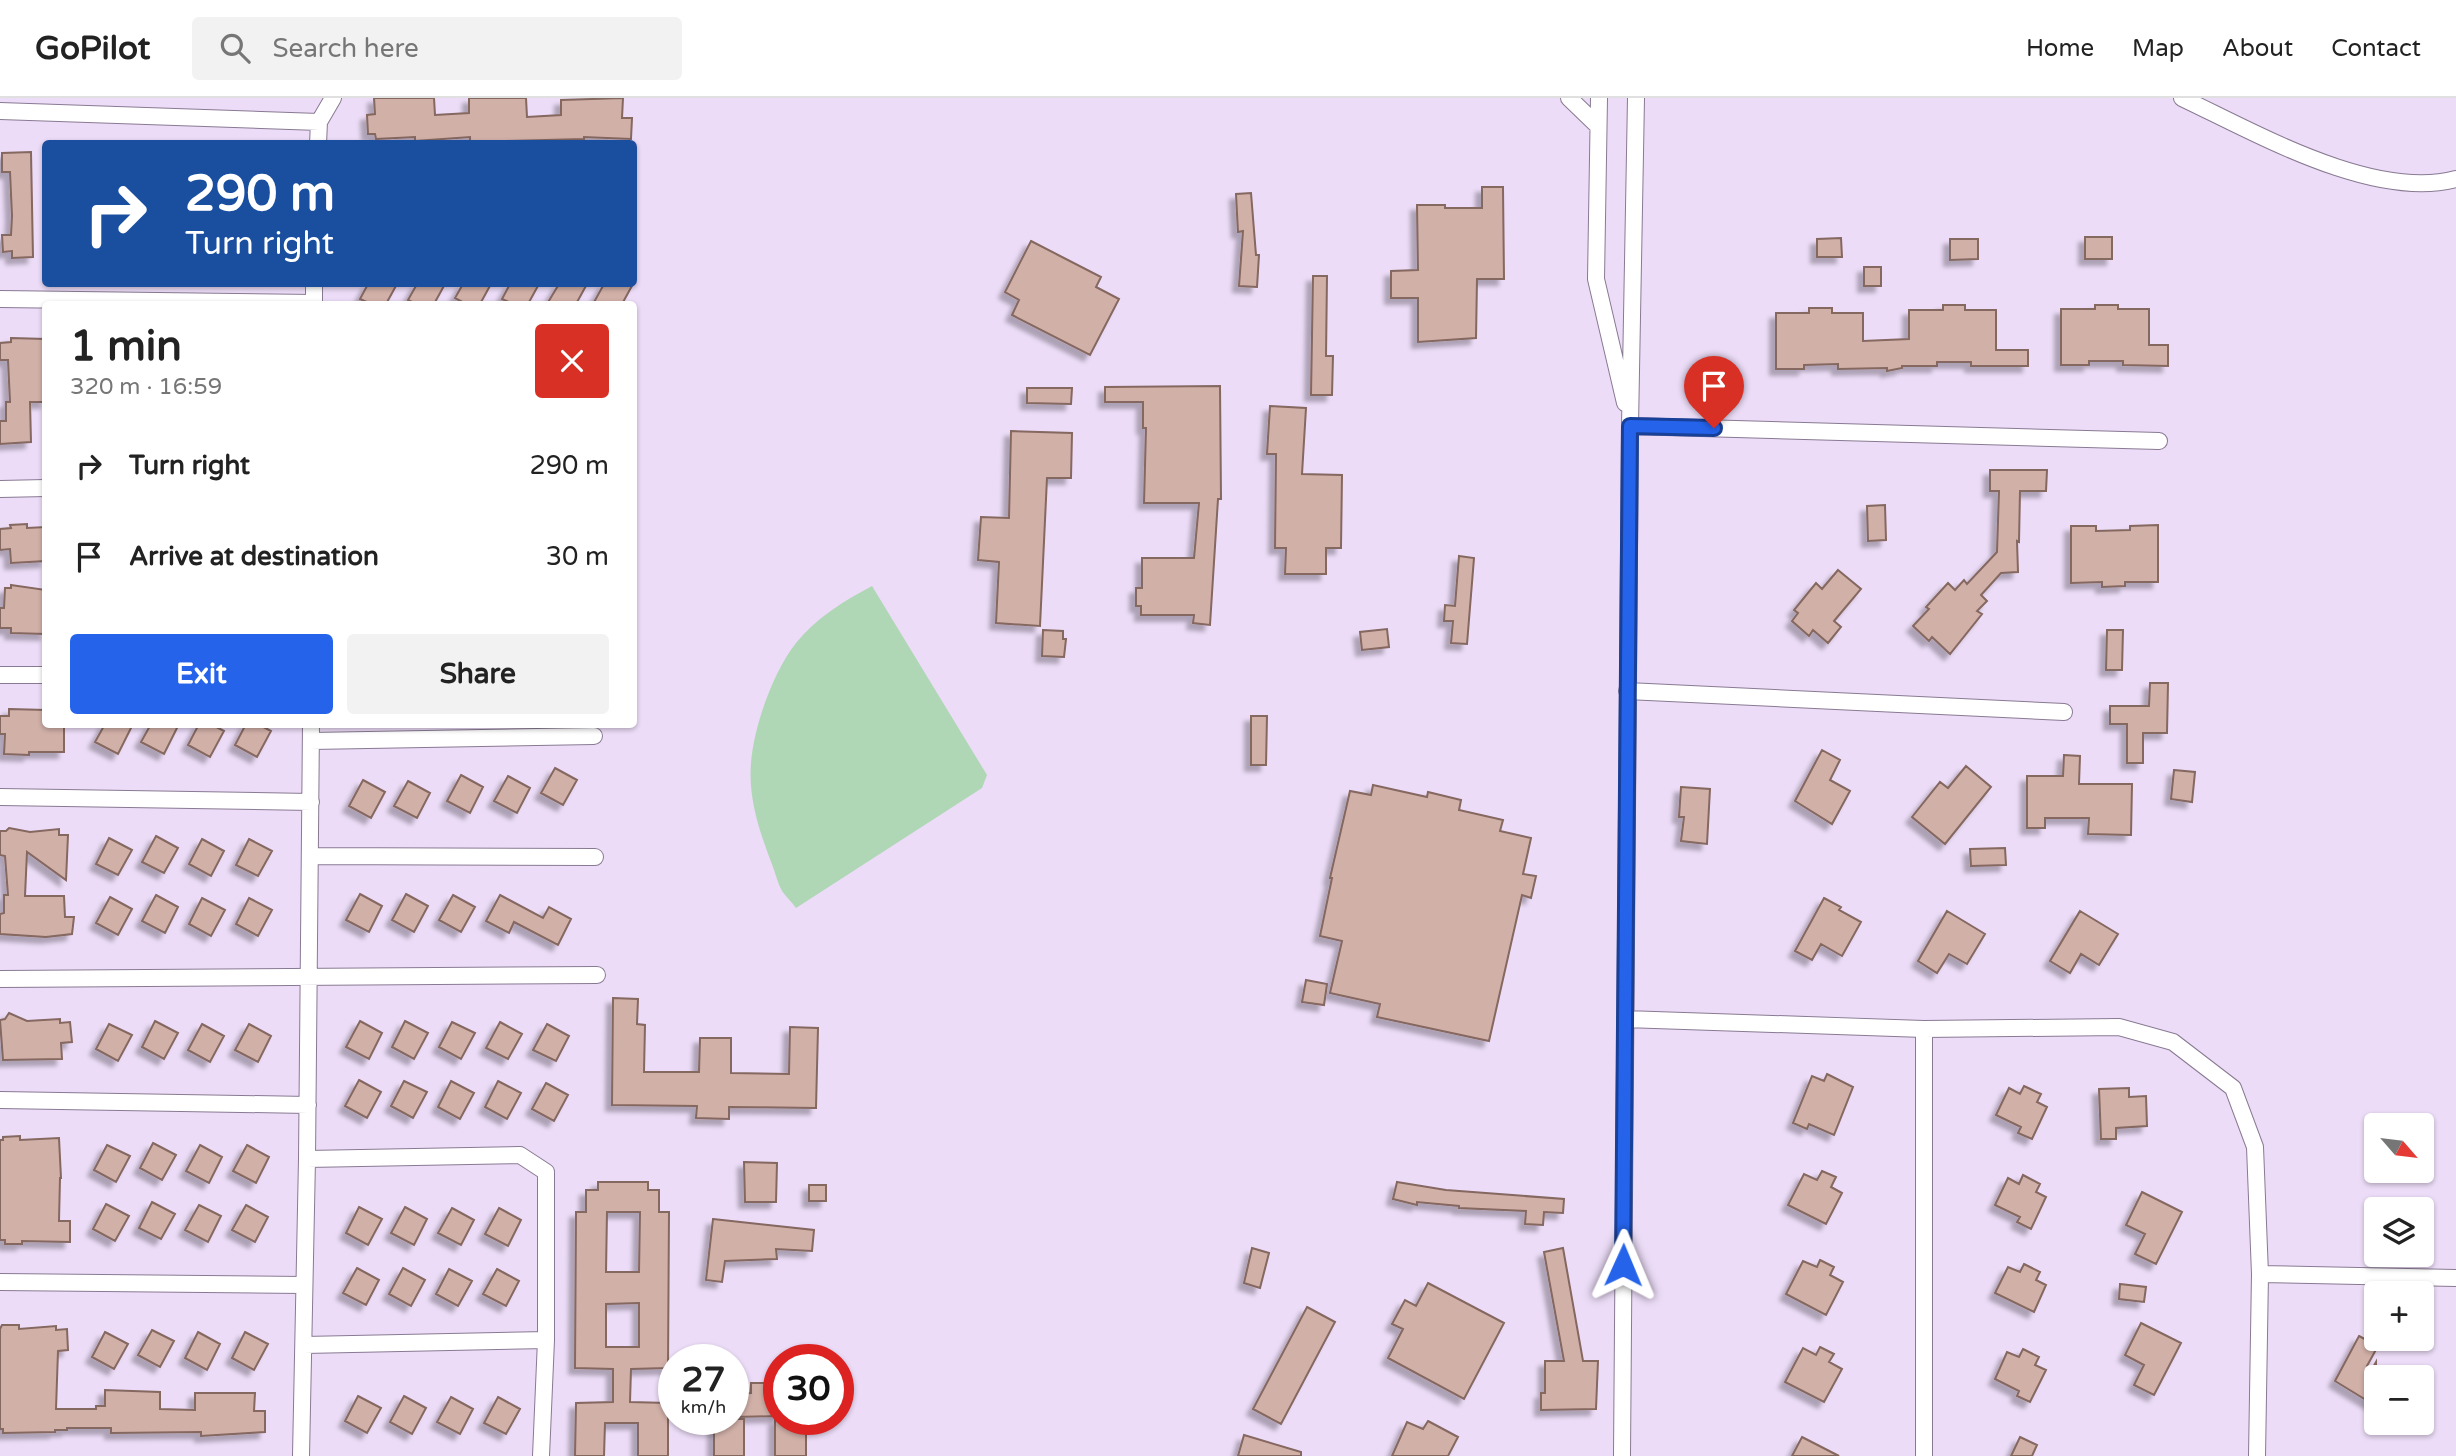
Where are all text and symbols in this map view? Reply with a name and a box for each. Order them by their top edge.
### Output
search box [192,17,682,80]
text: GoPilot [35,29,150,68]
icon: search [216,29,254,67]
text: Search here [272,33,419,64]
text: Home [2026,34,2094,63]
text: Map [2132,34,2184,63]
text: About [2222,34,2293,63]
text: Contact [2331,34,2421,63]
text: 290 m [185,165,335,224]
icon: right [70,168,161,259]
text: Turn right [185,225,334,263]
text: 1 min [70,321,182,372]
button: close [535,324,609,398]
pin [1684,356,1744,428]
icon: arrive [1695,367,1733,405]
text: 320 m · 16:59 [70,373,222,401]
icon: right [70,447,108,485]
text: Turn right [129,450,250,481]
text: 290 m [529,450,609,481]
icon: arrive [70,538,108,576]
text: Arrive at destination [129,541,379,572]
text: 30 m [546,541,609,572]
button: Exit [70,634,333,714]
button: Share [347,634,609,714]
north arrow [2364,1113,2434,1183]
map controls [2364,1113,2434,1435]
button: layers [2364,1197,2434,1267]
position arrow [1586,1228,1660,1302]
button: + [2364,1281,2434,1351]
speed limit sign: 30 [763,1344,854,1435]
text: 27 [682,1359,725,1401]
button: − [2364,1365,2434,1435]
text: km/h [681,1396,726,1418]

